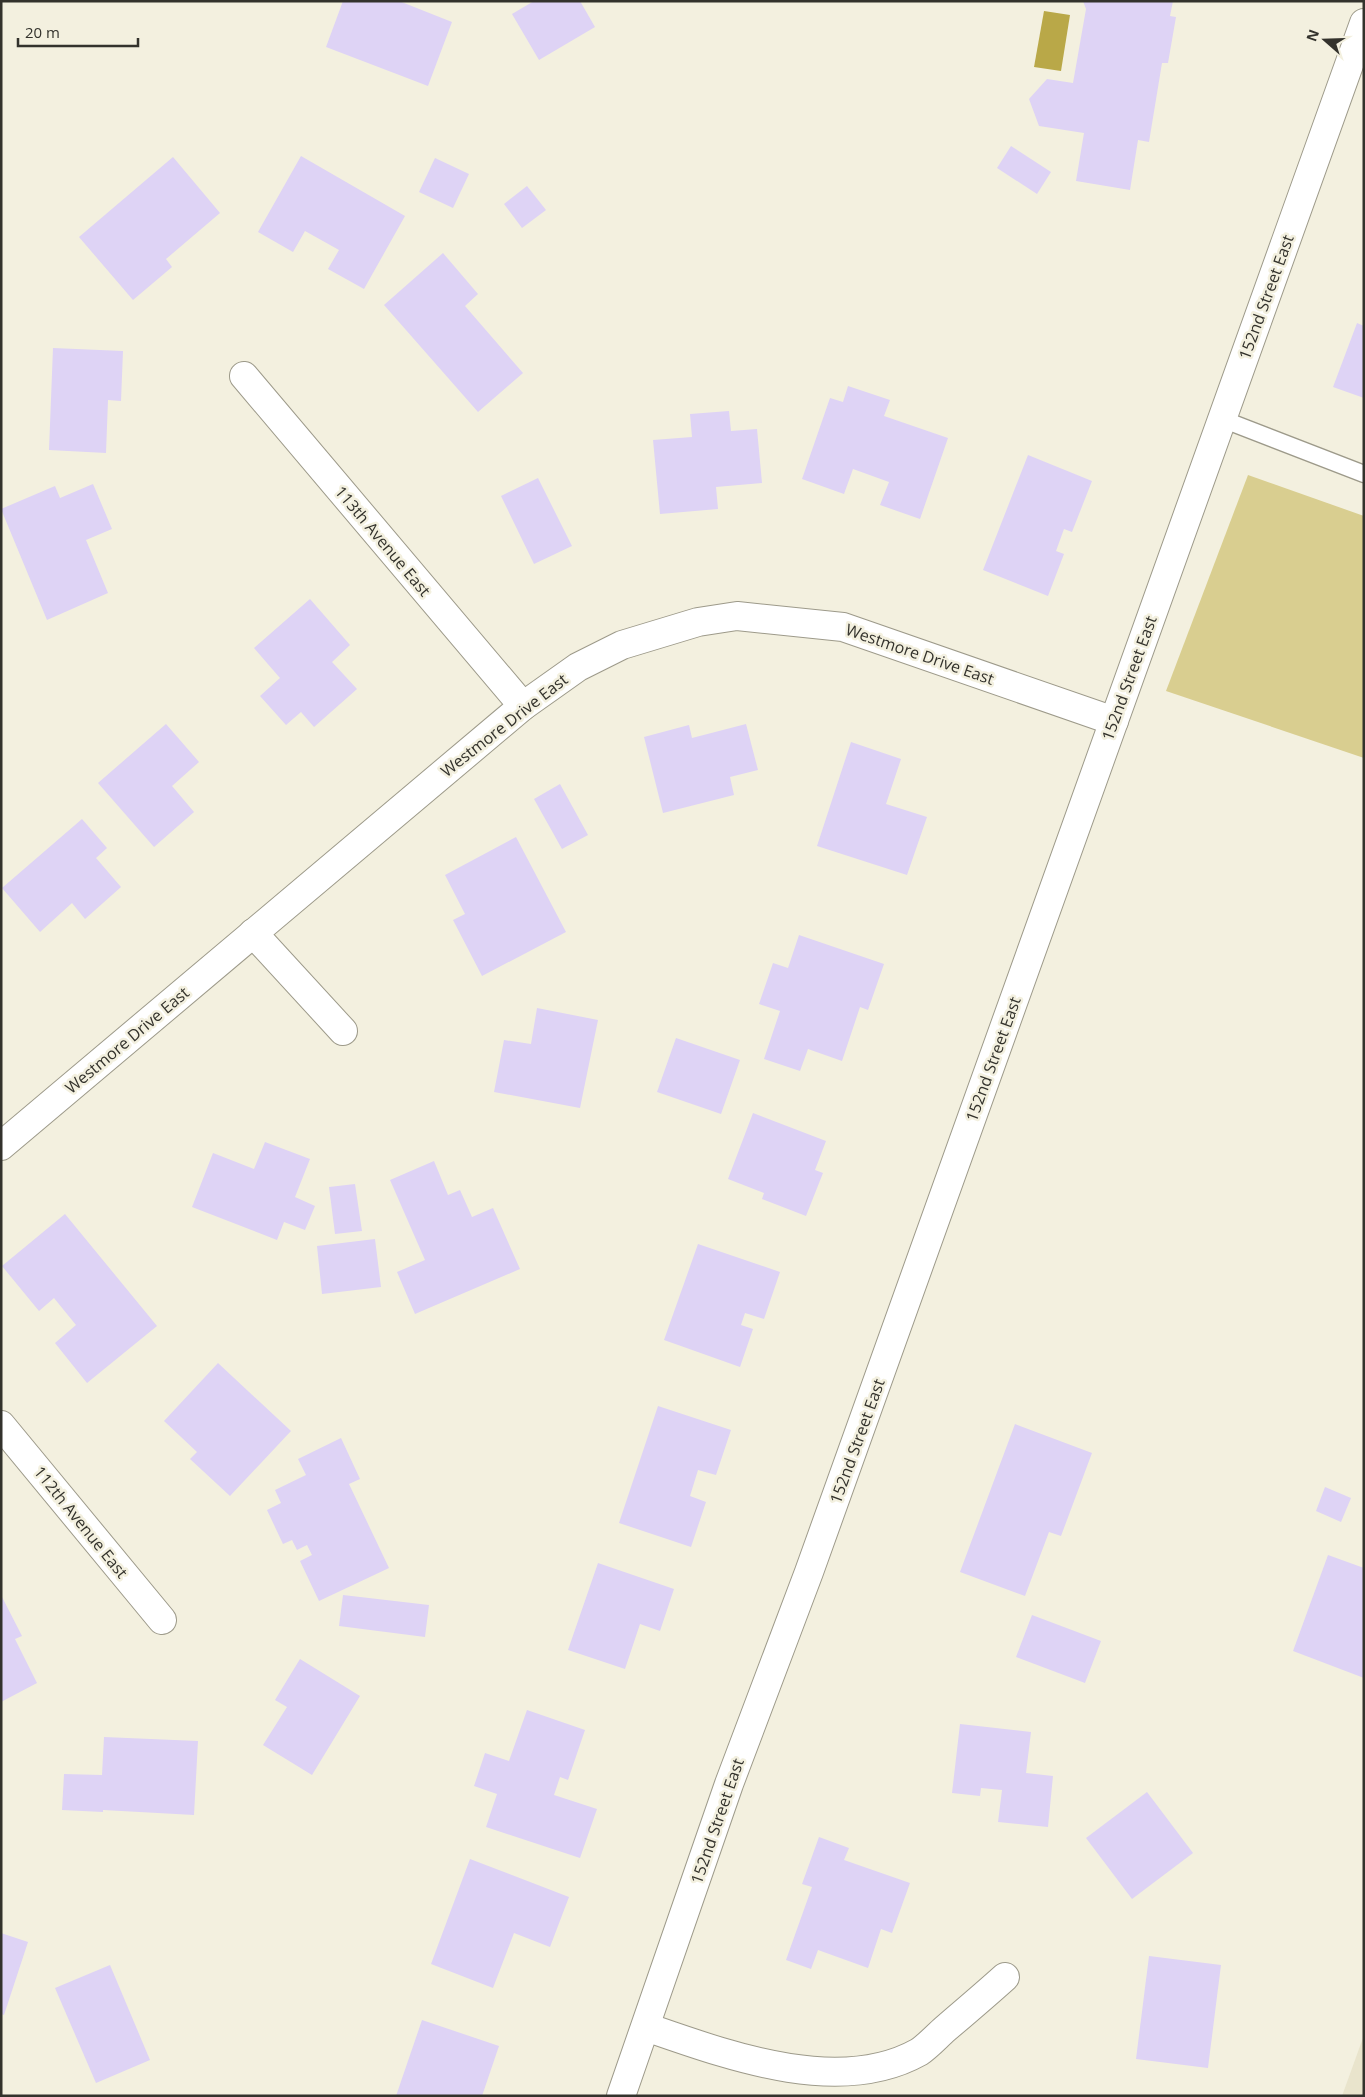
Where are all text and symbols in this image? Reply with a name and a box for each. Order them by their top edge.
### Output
scale bar [18,15,138,47]
north arrow [1300,15,1350,65]
text: 20 m [25,22,60,42]
text: N [1301,27,1323,44]
street label: 152nd Street East [1233,231,1299,362]
street label: 113th Avenue East [330,481,436,601]
street label: 152nd Street East [1096,612,1162,743]
street label: Westmore Drive East [843,618,997,690]
street label: Westmore Drive East [436,668,572,782]
street label: Westmore Drive East [60,981,194,1098]
street label: 152nd Street East [960,993,1026,1124]
street label: 152nd Street East [824,1375,890,1506]
street label: 112th Avenue East [29,1461,133,1583]
street label: 152nd Street East [685,1755,749,1887]

